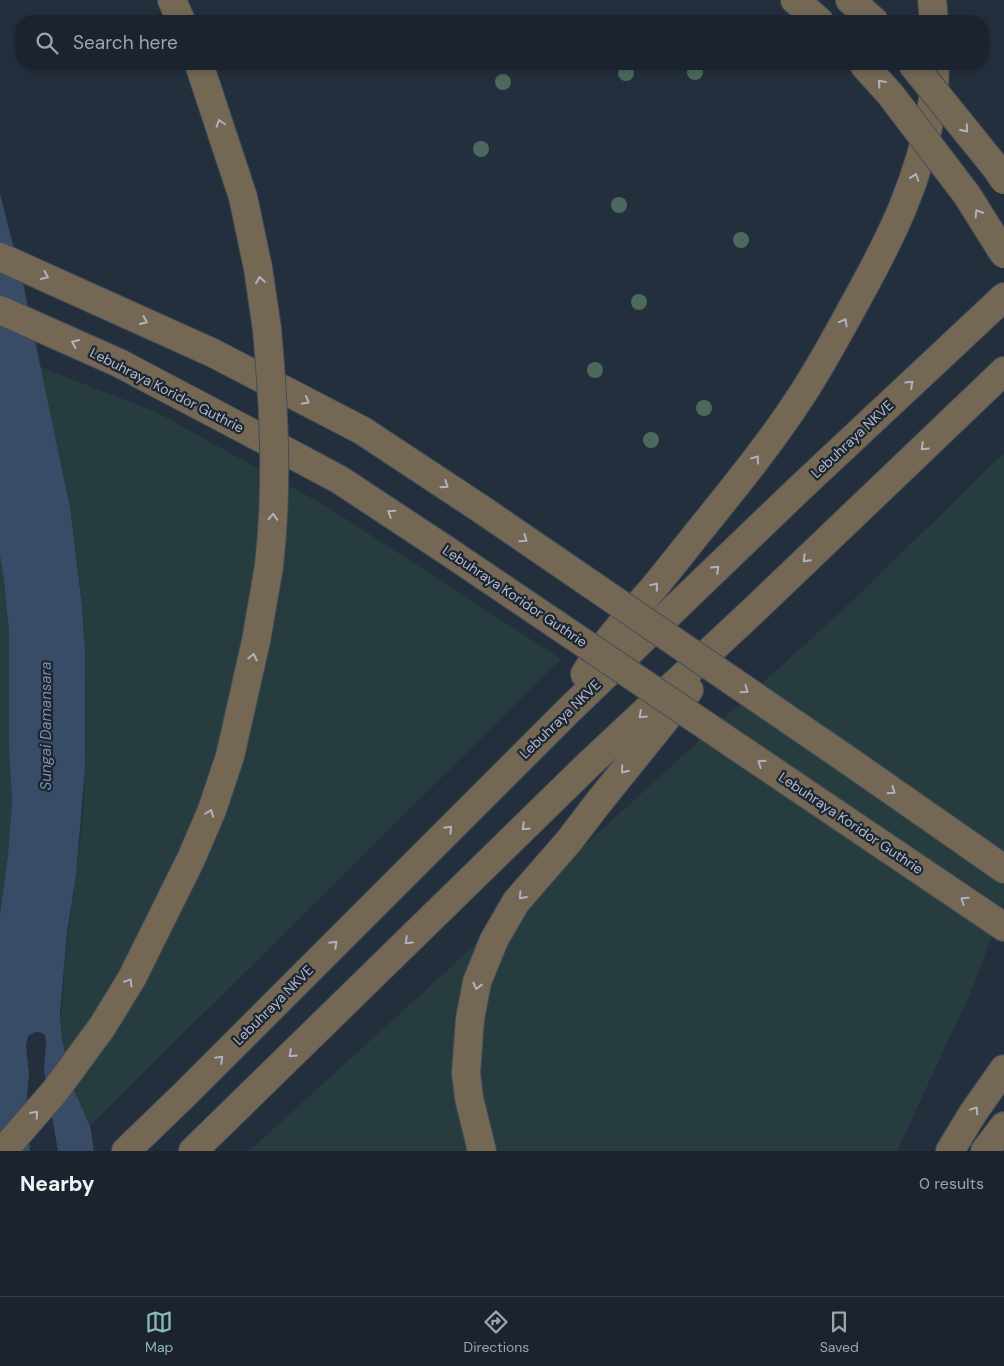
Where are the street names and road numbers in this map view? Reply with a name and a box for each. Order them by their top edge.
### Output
street label: Lebuhraya Koridor Guthrie [87,343,247,437]
street label: Lebuhraya NKVE [807,396,897,482]
street label: Lebuhraya Koridor Guthrie [439,541,591,651]
street label: Lebuhraya NKVE [516,676,605,762]
street label: Lebuhraya Koridor Guthrie [775,768,927,878]
street label: Lebuhraya NKVE [229,961,317,1049]

